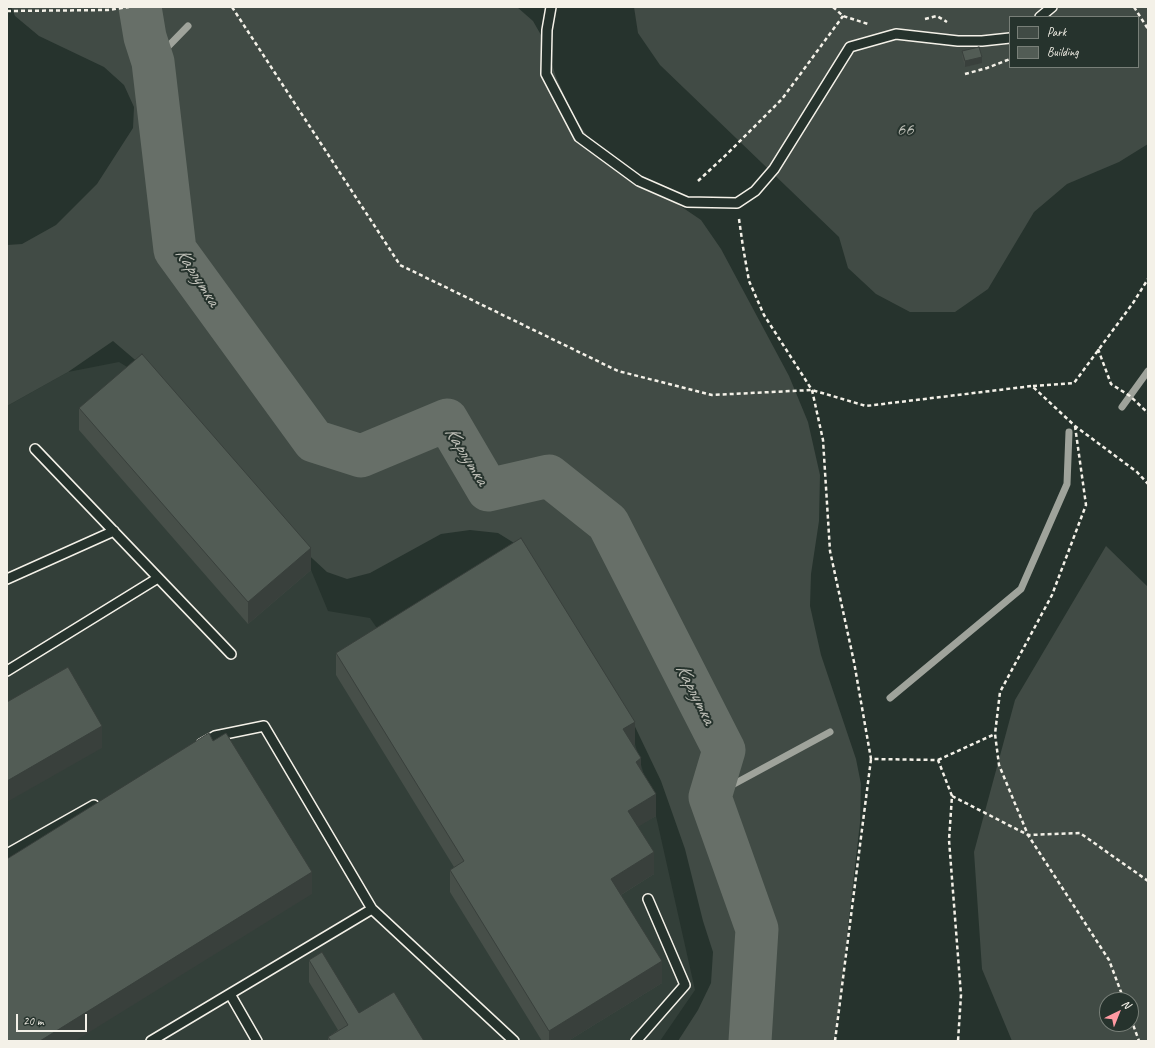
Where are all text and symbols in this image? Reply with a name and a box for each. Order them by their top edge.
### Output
legend [1009,16,1139,68]
text: Park [1047,24,1066,40]
text: Building [1047,44,1079,60]
park label: 66 [896,119,914,141]
water label: Карлутка [169,243,225,311]
water label: Карлутка [439,422,493,490]
water label: Карлутка [670,660,720,728]
north arrow [1099,992,1139,1032]
text: N [1119,997,1134,1011]
scale bar [18,1006,89,1032]
text: 20 m [23,1013,43,1029]

